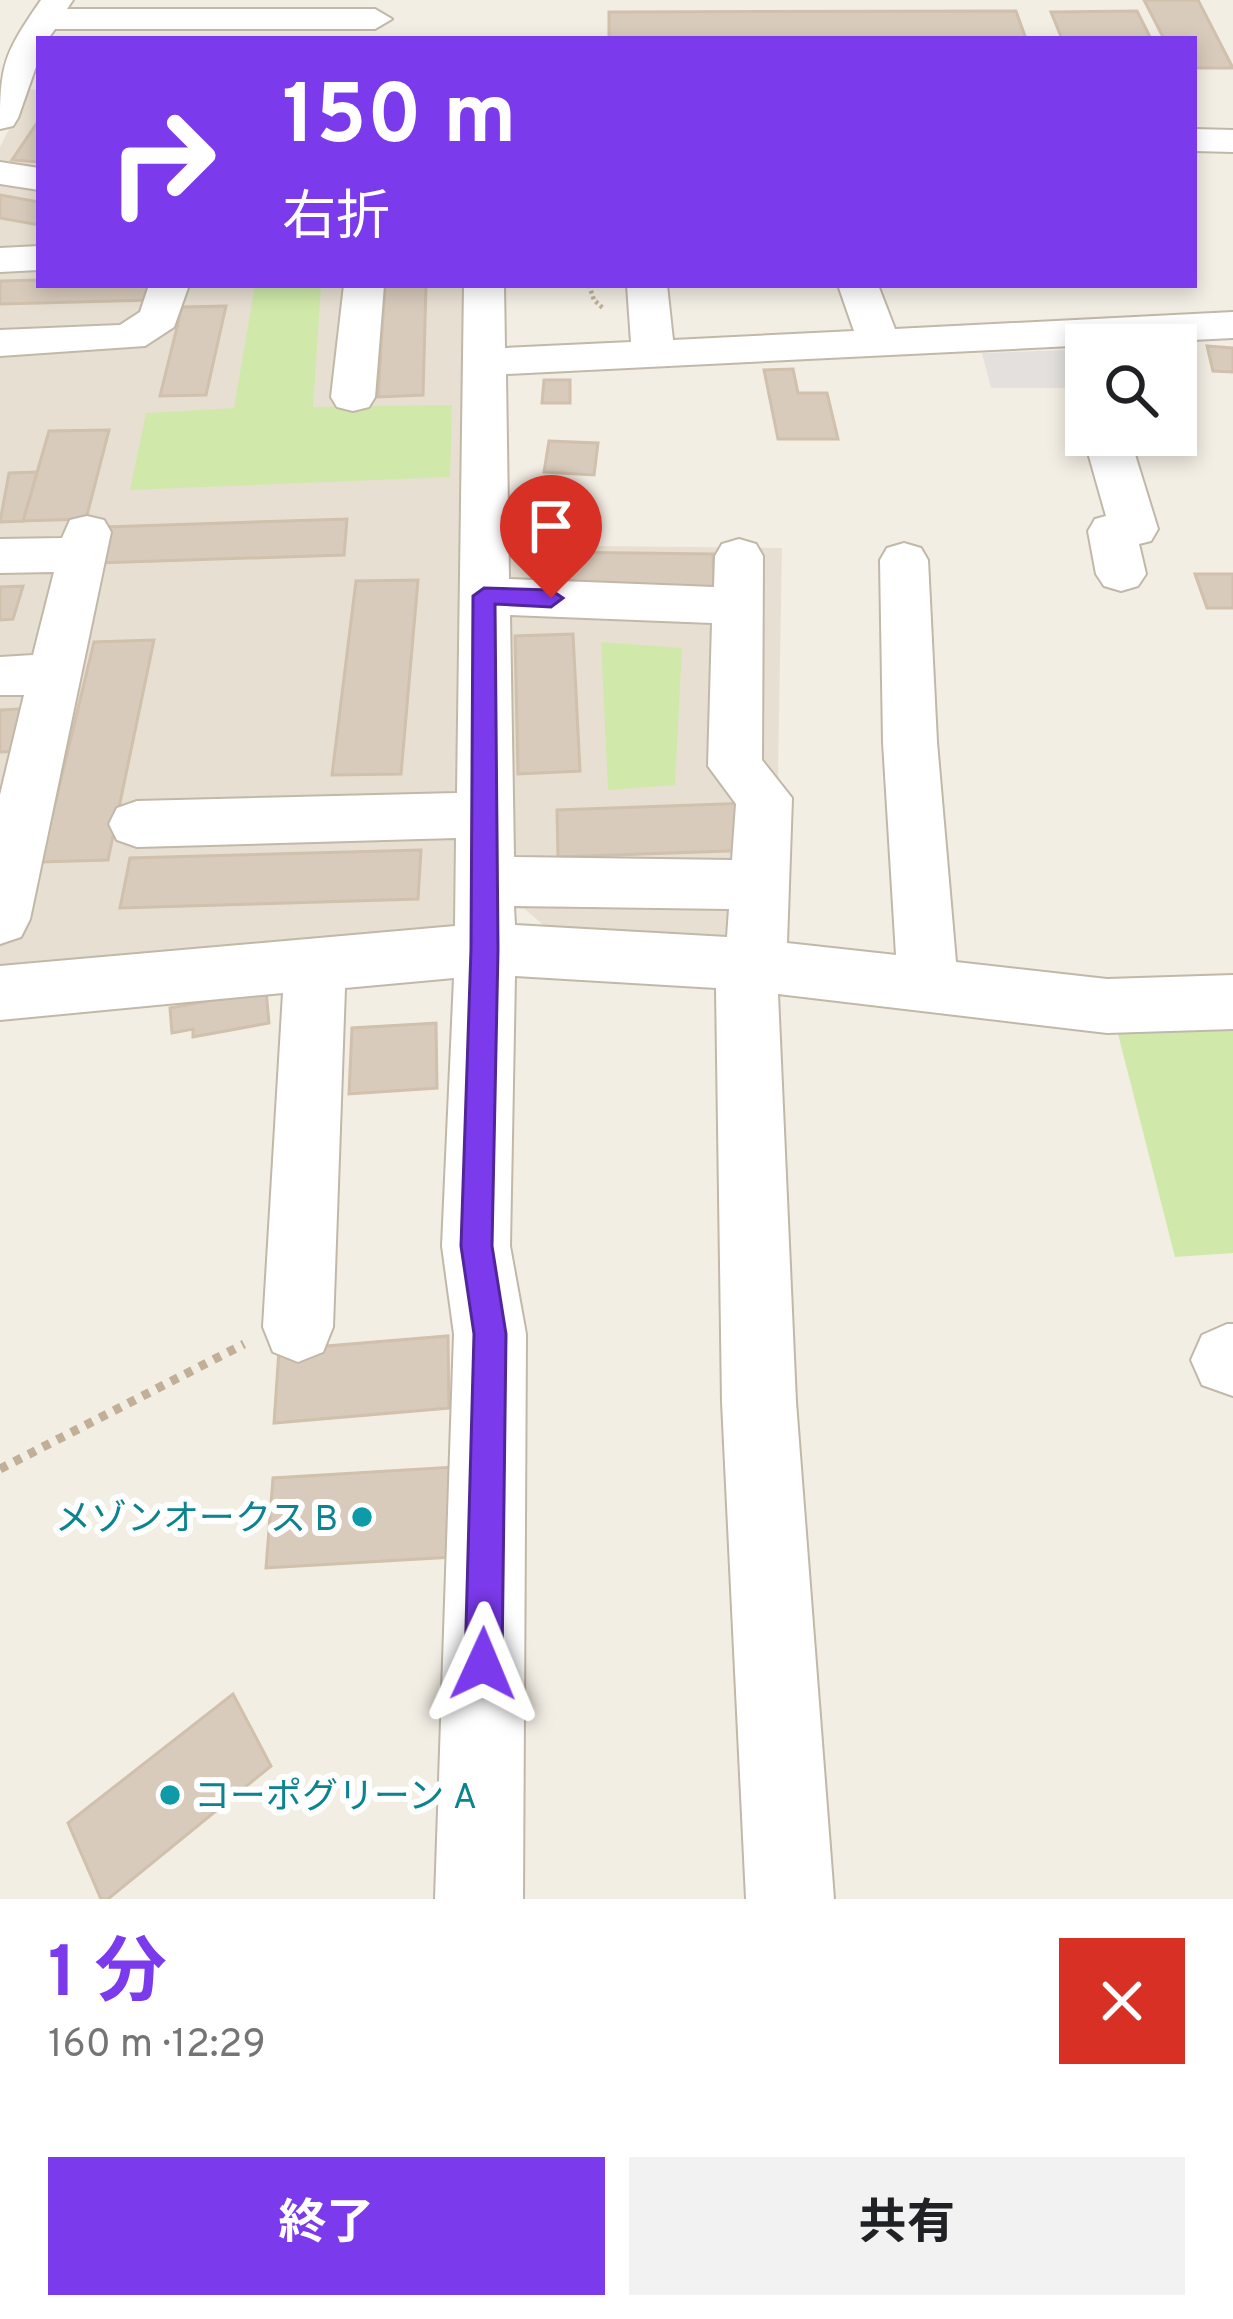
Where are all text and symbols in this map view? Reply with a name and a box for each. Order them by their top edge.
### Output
text: 150 m [282,67,517,173]
icon: right [84,84,240,240]
text: 右折 [282,186,390,255]
map controls [1065,324,1197,456]
button: search [1065,324,1197,456]
pin [500,475,602,598]
icon: arrive [518,493,584,559]
place label: メゾンオークス B [55,1498,338,1544]
marker: メゾンオークス B [349,1504,375,1530]
position arrow [420,1601,546,1727]
place label: コーポグリーン A [194,1776,477,1822]
marker: コーポグリーン A [157,1782,183,1808]
text: 1 分 [48,1931,167,2023]
button: close [1059,1938,1185,2064]
text: 160 m · 12:29 [48,2022,266,2071]
button: 終了 [48,2157,605,2295]
button: 共有 [629,2157,1185,2295]

